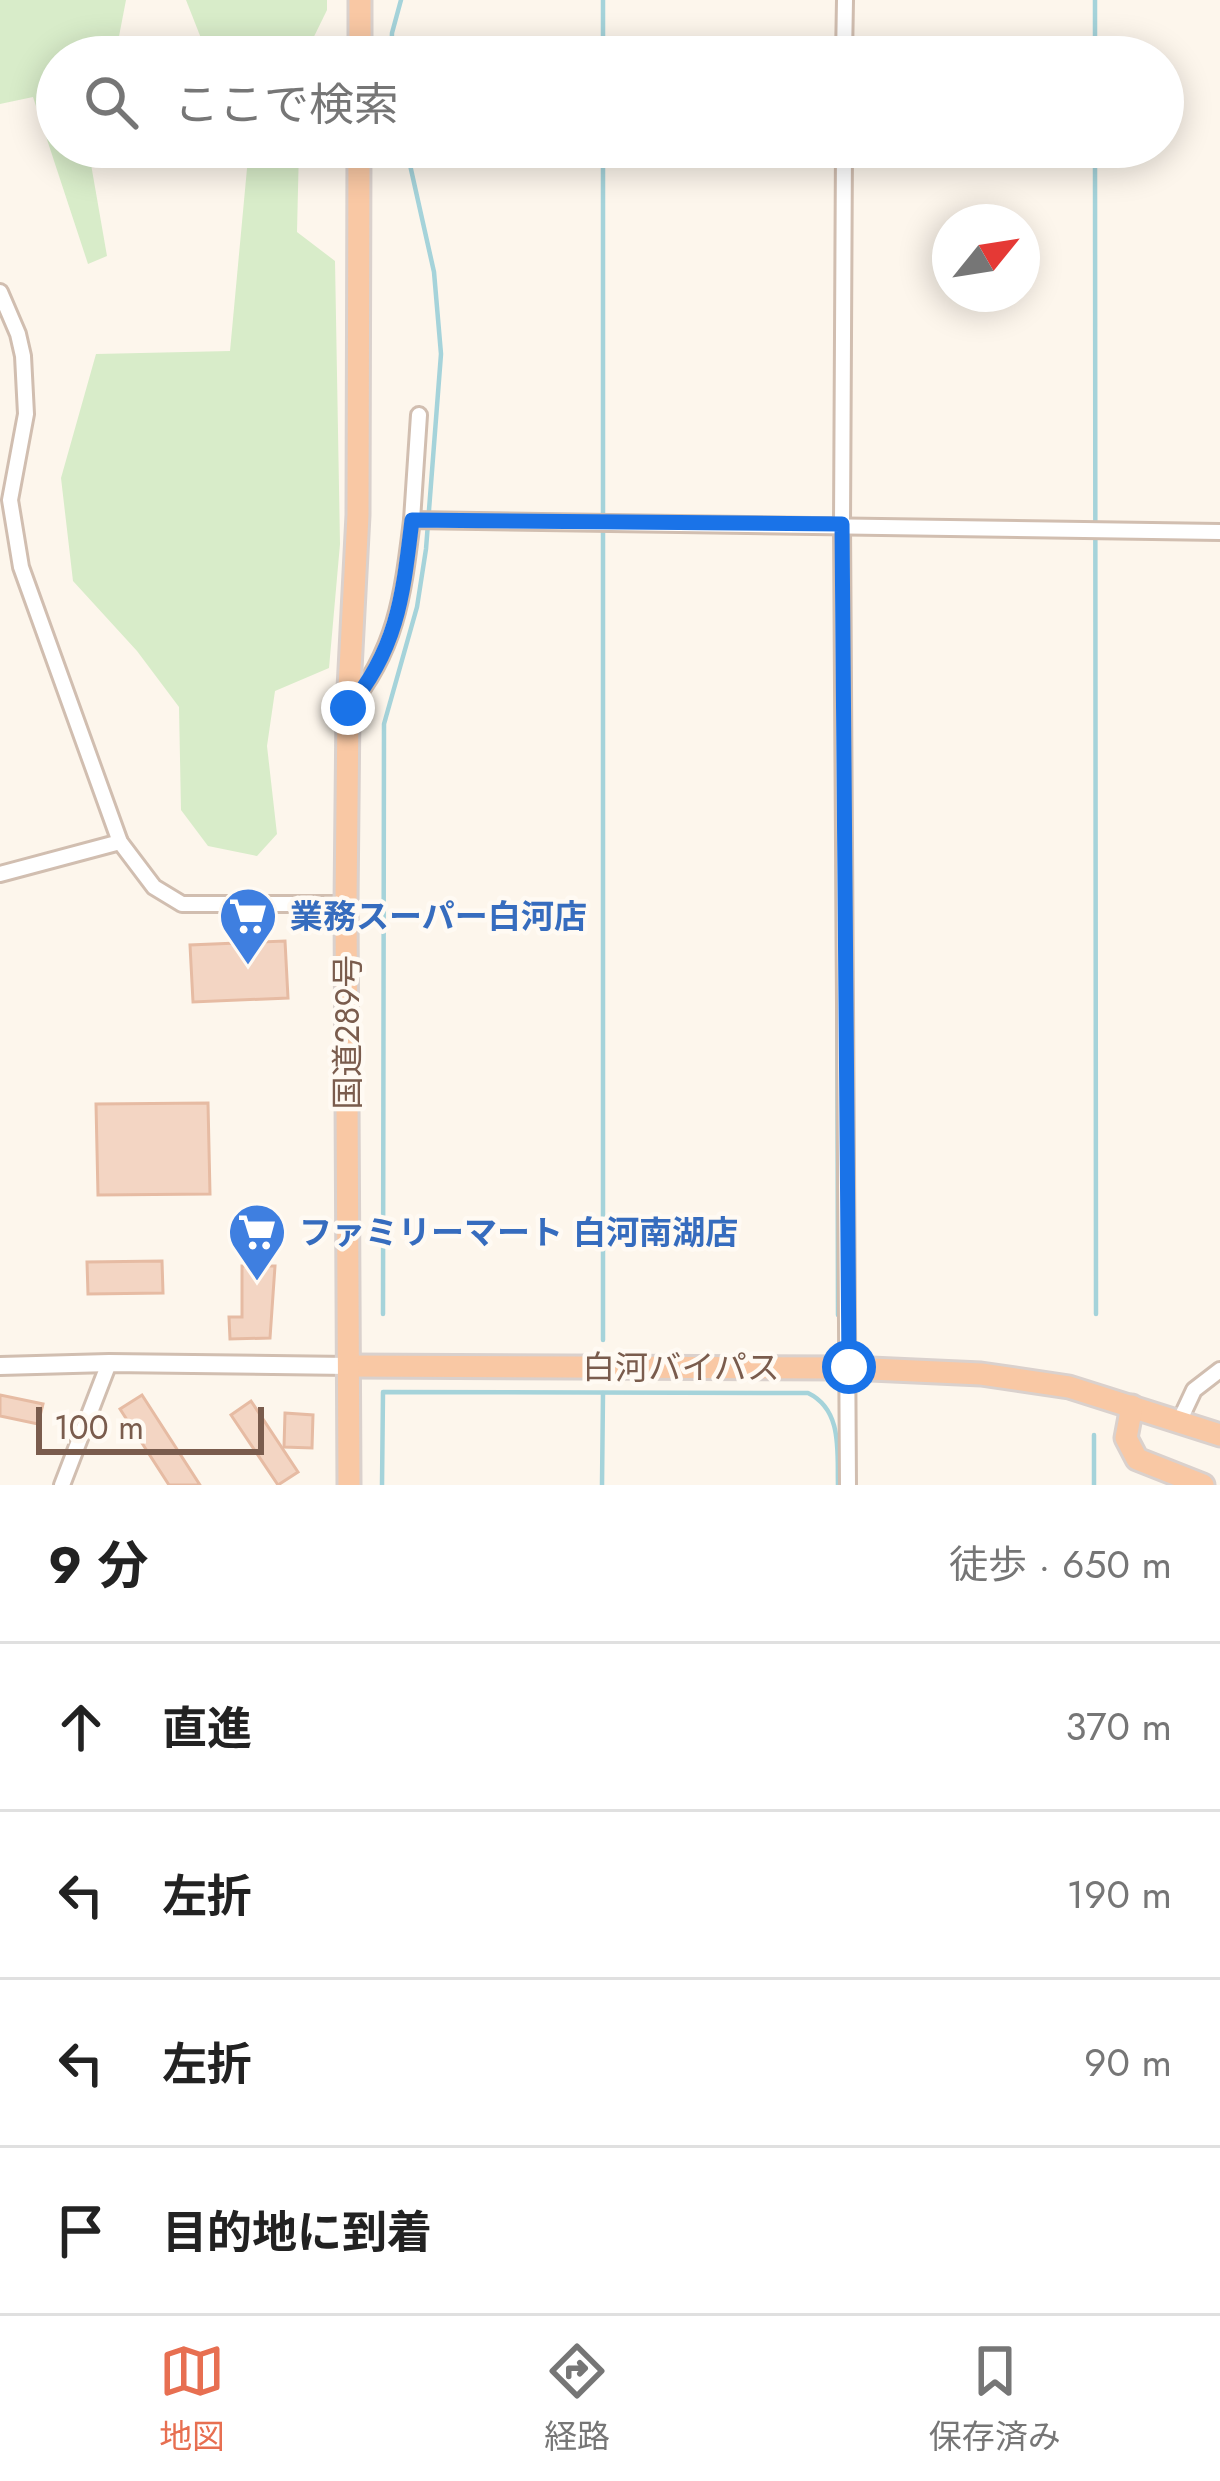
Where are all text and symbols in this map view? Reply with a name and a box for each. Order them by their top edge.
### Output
search box [36,36,1184,168]
icon: search [78,69,144,135]
text: ここで検索 [174,72,399,137]
north arrow [932,204,1040,312]
route end [321,681,375,735]
supermarket icon: 業務スーパー白河店 [217,885,279,967]
place label: 業務スーパー白河店 [290,893,587,940]
street label: 国道289号 [324,955,371,1109]
supermarket icon: ファミリーマート 白河南湖店 [226,1201,288,1283]
place label: ファミリーマート 白河南湖店 [299,1209,738,1256]
route start [822,1340,876,1394]
street label: 白河バイパス [582,1344,780,1391]
scale bar [36,1401,264,1454]
text: 100 m [54,1404,144,1451]
text: 9 分 [48,1528,148,1602]
text: 徒歩 · 650 m [949,1536,1172,1593]
icon: ahead [48,1694,114,1760]
text: 直進 [162,1696,252,1761]
text: 370 m [1065,1698,1172,1755]
icon: left [48,1862,114,1928]
text: 左折 [162,1864,252,1929]
text: 190 m [1066,1866,1172,1923]
icon: left [48,2030,114,2096]
text: 左折 [162,2032,252,2097]
text: 90 m [1084,2034,1172,2091]
icon: arrive [48,2198,114,2264]
text: 目的地に到着 [162,2200,432,2265]
tab: 地図 [159,2338,225,2460]
tab: 経路 [544,2338,610,2460]
tab: 保存済み [929,2338,1061,2460]

